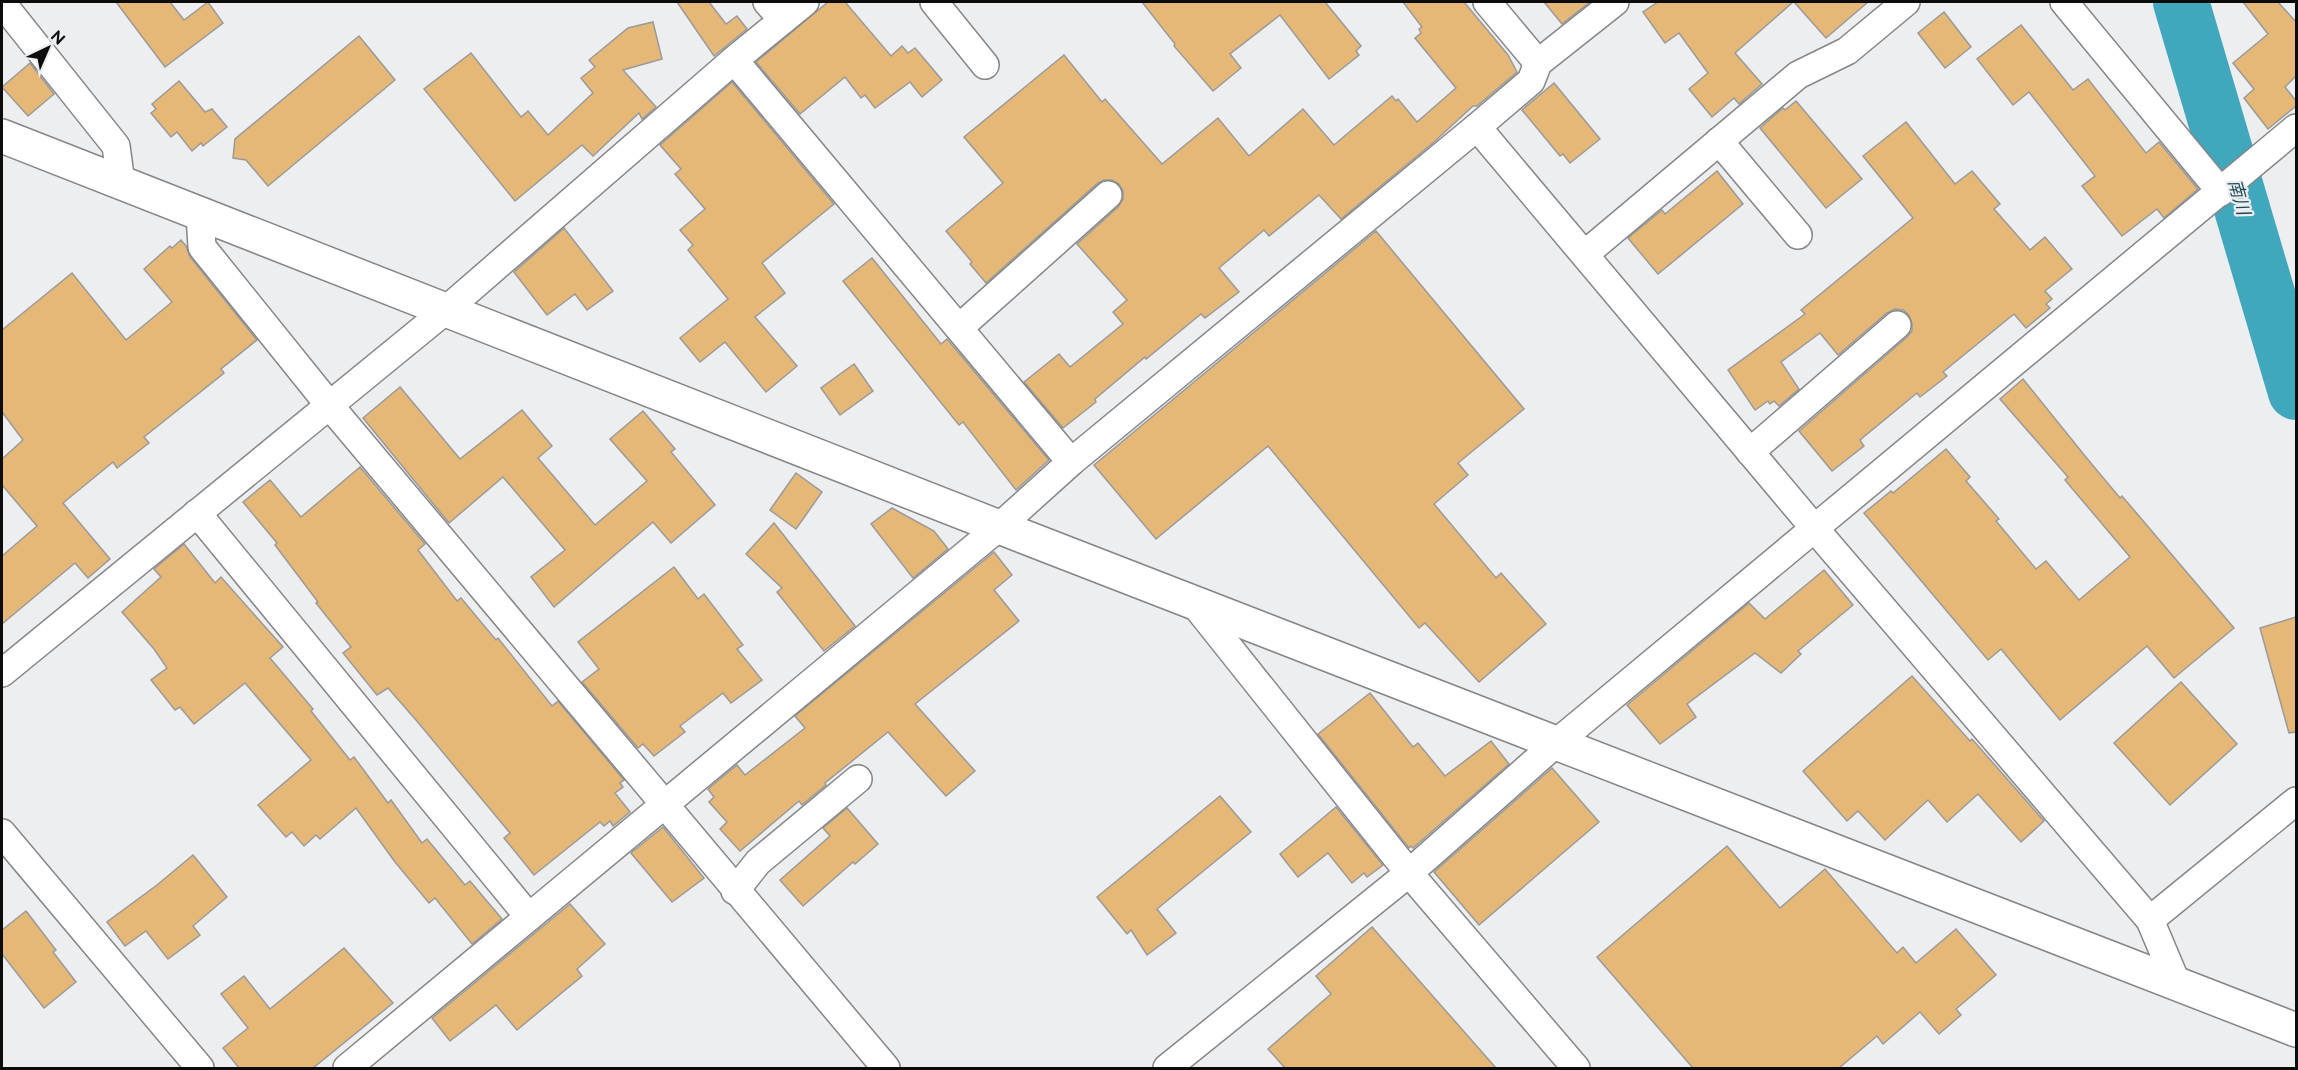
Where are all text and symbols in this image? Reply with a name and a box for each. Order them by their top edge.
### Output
north arrow [18,18,78,78]
text: N [47,26,69,49]
water label: 南川 [2224,177,2255,219]

